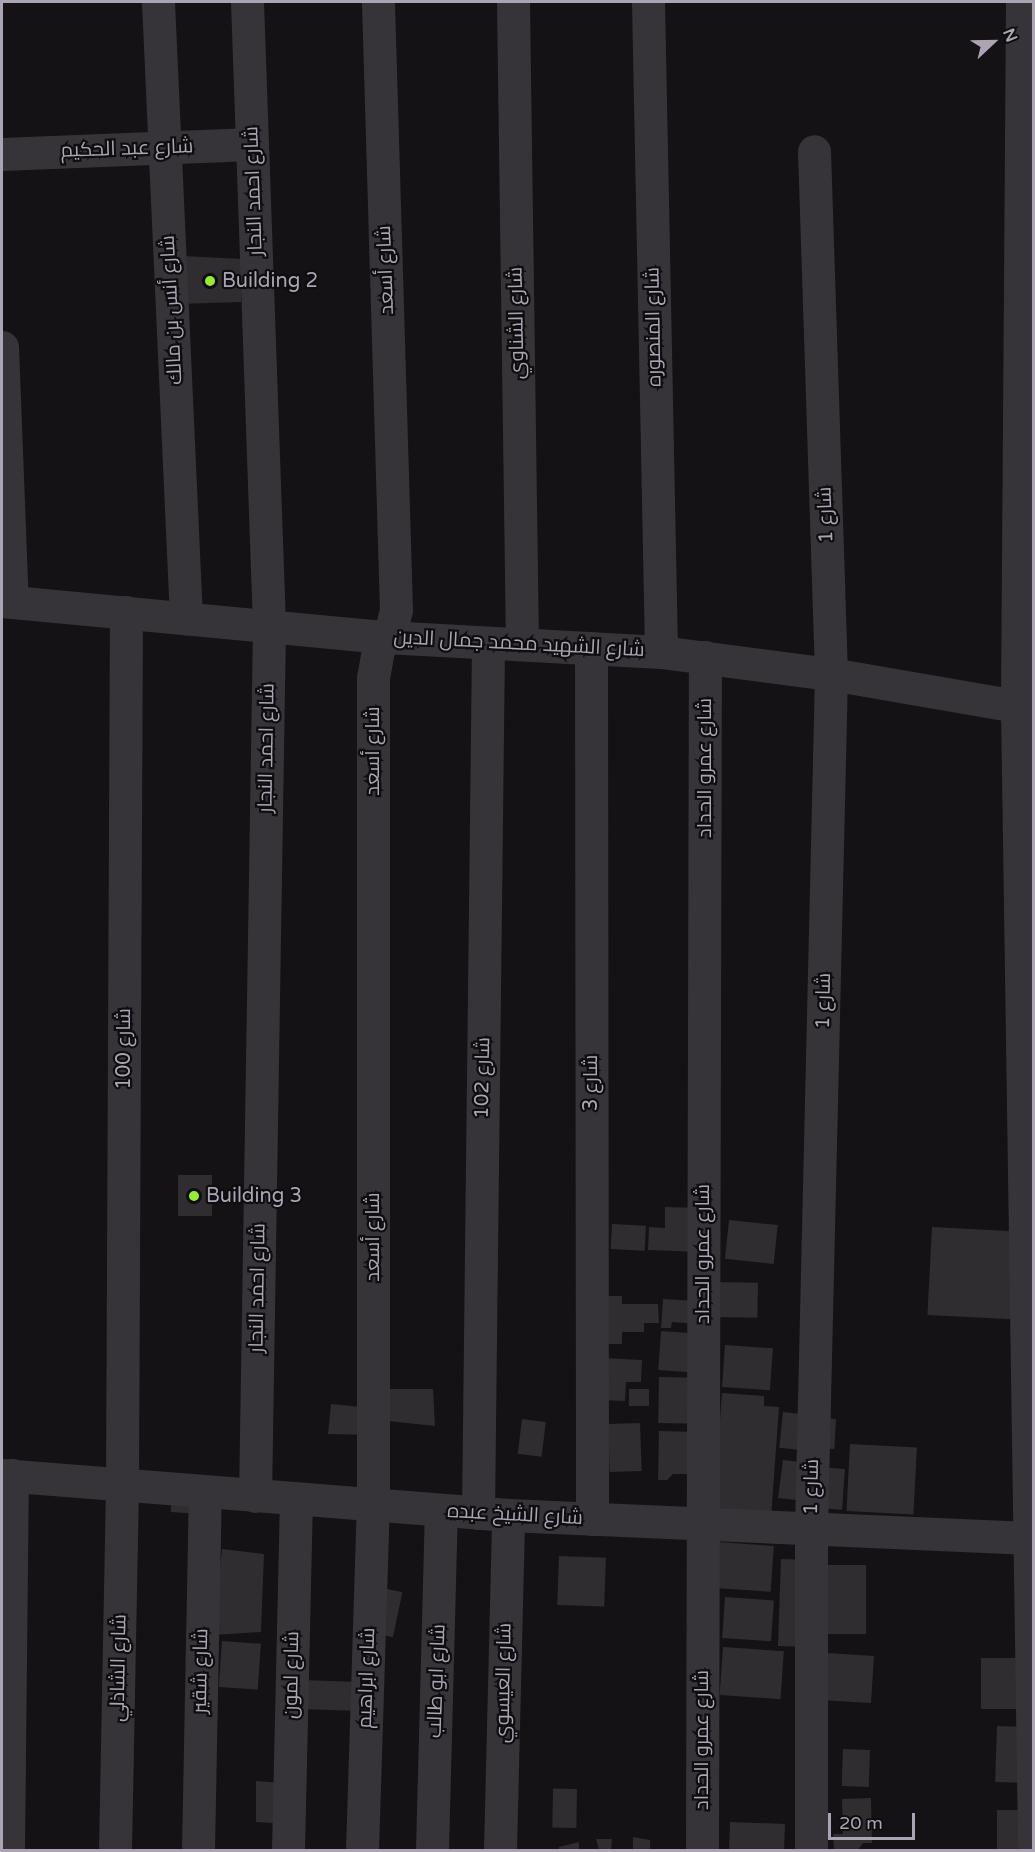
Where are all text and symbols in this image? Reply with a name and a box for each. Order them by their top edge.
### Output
north arrow [963,12,1023,72]
text: N [998,26,1021,45]
street label: شارع احمد النجار [240,126,268,256]
street label: شارع عبد الحكيم [60,135,194,163]
street label: شارع أسعد [372,225,400,315]
street label: شارع أنس بن مالك [156,235,188,385]
street label: شارع الشناوي [504,266,530,380]
street label: شارع المنصوره [641,267,667,387]
place label: Building 2 [222,269,318,293]
marker: Building 2 [203,274,217,288]
street label: شارع 1 [813,486,839,544]
street label: شارع الشهيد محمد جمال الدين [393,625,645,663]
street label: شارع احمد النجار [254,683,280,813]
street label: شارع عمرو الحداد [693,698,717,838]
street label: شارع أسعد [361,706,385,796]
street label: شارع 1 [812,973,836,1029]
street label: شارع 100 [112,1008,136,1090]
street label: شارع 102 [470,1037,496,1119]
street label: شارع 3 [579,1055,603,1111]
place label: Building 3 [206,1184,302,1208]
street label: شارع عمرو الحداد [691,1184,715,1324]
marker: Building 3 [187,1189,201,1203]
street label: شارع أسعد [361,1192,385,1282]
street label: شارع احمد النجار [245,1223,271,1353]
street label: شارع 1 [800,1459,824,1515]
street label: شارع الشيخ عبده [447,1499,583,1531]
street label: شارع الشاذلي [106,1614,132,1722]
street label: شارع العيسوي [491,1623,517,1743]
street label: شارع ابو طالب [423,1624,451,1738]
street label: شارع ابراهيم [353,1627,381,1729]
street label: شارع شقير [188,1628,214,1714]
street label: شارع لمون [279,1631,305,1719]
street label: شارع عمرو الحداد [690,1670,714,1810]
scale bar [831,1801,918,1839]
text: 20 m [839,1812,883,1834]

